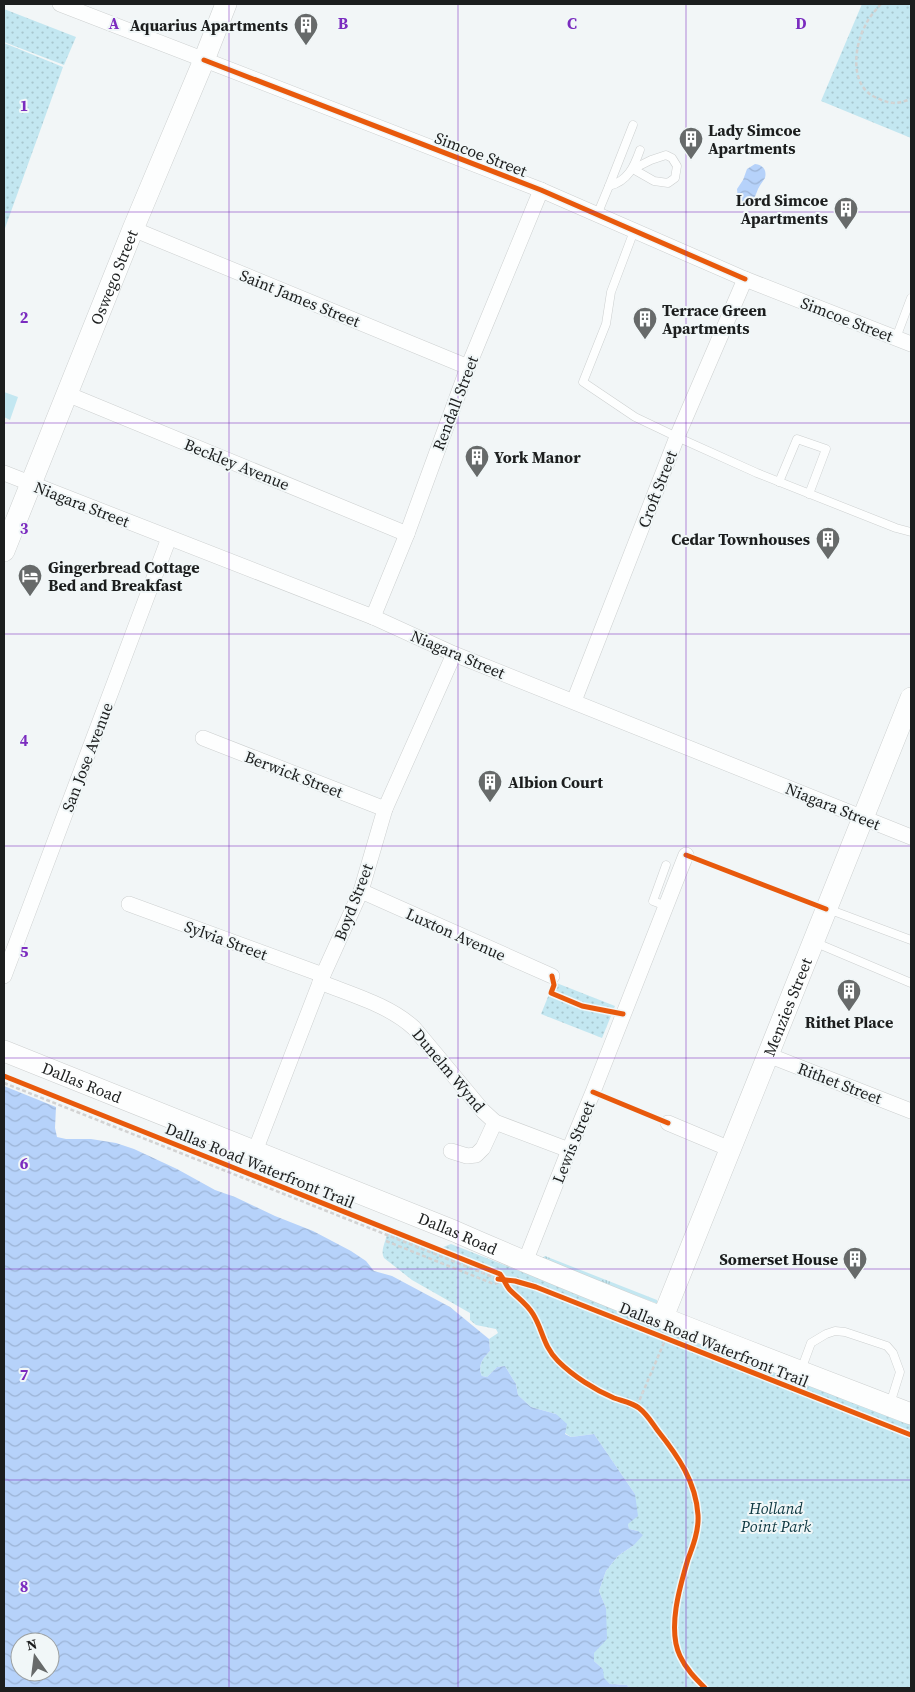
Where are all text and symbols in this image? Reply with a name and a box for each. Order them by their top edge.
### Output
text: A [109,12,120,34]
building icon: Aquarius Apartments [293,12,319,46]
text: B [338,12,349,34]
text: C [567,12,577,34]
text: D [795,12,807,34]
place label: Aquarius Apartments [130,14,288,36]
text: 1 [20,94,28,116]
place label: Lady Simcoe Apartments [708,119,801,159]
street label: Simcoe Street [432,126,531,182]
building icon: Lady Simcoe Apartments [678,126,704,160]
place label: Lord Simcoe Apartments [736,189,828,229]
building icon: Lord Simcoe Apartments [833,196,859,230]
street label: Oswego Street [85,226,143,328]
street label: Saint James Street [237,264,364,332]
street label: Simcoe Street [798,291,897,347]
place label: Terrace Green Apartments [662,299,767,339]
text: 2 [20,306,29,328]
building icon: Terrace Green Apartments [632,306,658,340]
street label: Rendall Street [427,352,483,454]
street label: Beckley Avenue [181,433,293,495]
building icon: York Manor [464,444,490,478]
place label: York Manor [494,446,581,468]
street label: Croft Street [632,447,682,531]
street label: Niagara Street [31,476,134,533]
text: 3 [20,517,29,539]
building icon: Cedar Townhouses [815,526,841,560]
place label: Cedar Townhouses [671,528,810,550]
place label: Gingerbread Cottage Bed and Breakfast [48,556,200,596]
hotel icon: Gingerbread Cottage Bed and Breakfast [17,563,43,597]
street label: Niagara Street [408,624,509,684]
street label: San Jose Avenue [56,699,118,815]
text: 4 [20,729,29,751]
street label: Berwick Street [242,745,347,803]
building icon: Albion Court [477,769,503,803]
place label: Albion Court [508,771,603,793]
street label: Niagara Street [782,777,884,835]
street label: Boyd Street [328,860,378,944]
street label: Luxton Avenue [403,902,509,966]
street label: Sylvia Street [182,915,271,965]
text: 5 [20,940,29,962]
street label: Menzies Street [758,954,817,1059]
building icon: Rithet Place [836,978,862,1012]
place label: Rithet Place [805,1011,893,1033]
street label: Dunelm Wynd [408,1024,490,1116]
street label: Dallas Road [39,1056,125,1108]
street label: Rithet Street [795,1057,886,1109]
street label: Lewis Street [547,1097,600,1186]
street label: Dallas Road Waterfront Trail [162,1117,358,1213]
text: 6 [20,1152,29,1174]
street label: Dallas Road [415,1207,501,1260]
building icon: Somerset House [842,1246,868,1280]
place label: Somerset House [719,1248,838,1270]
street label: Dallas Road Waterfront Trail [616,1296,812,1392]
text: 7 [20,1363,29,1385]
park label: Holland Point Park [740,1497,812,1537]
text: 8 [20,1575,28,1597]
north arrow [10,1632,60,1682]
text: N [24,1633,39,1655]

